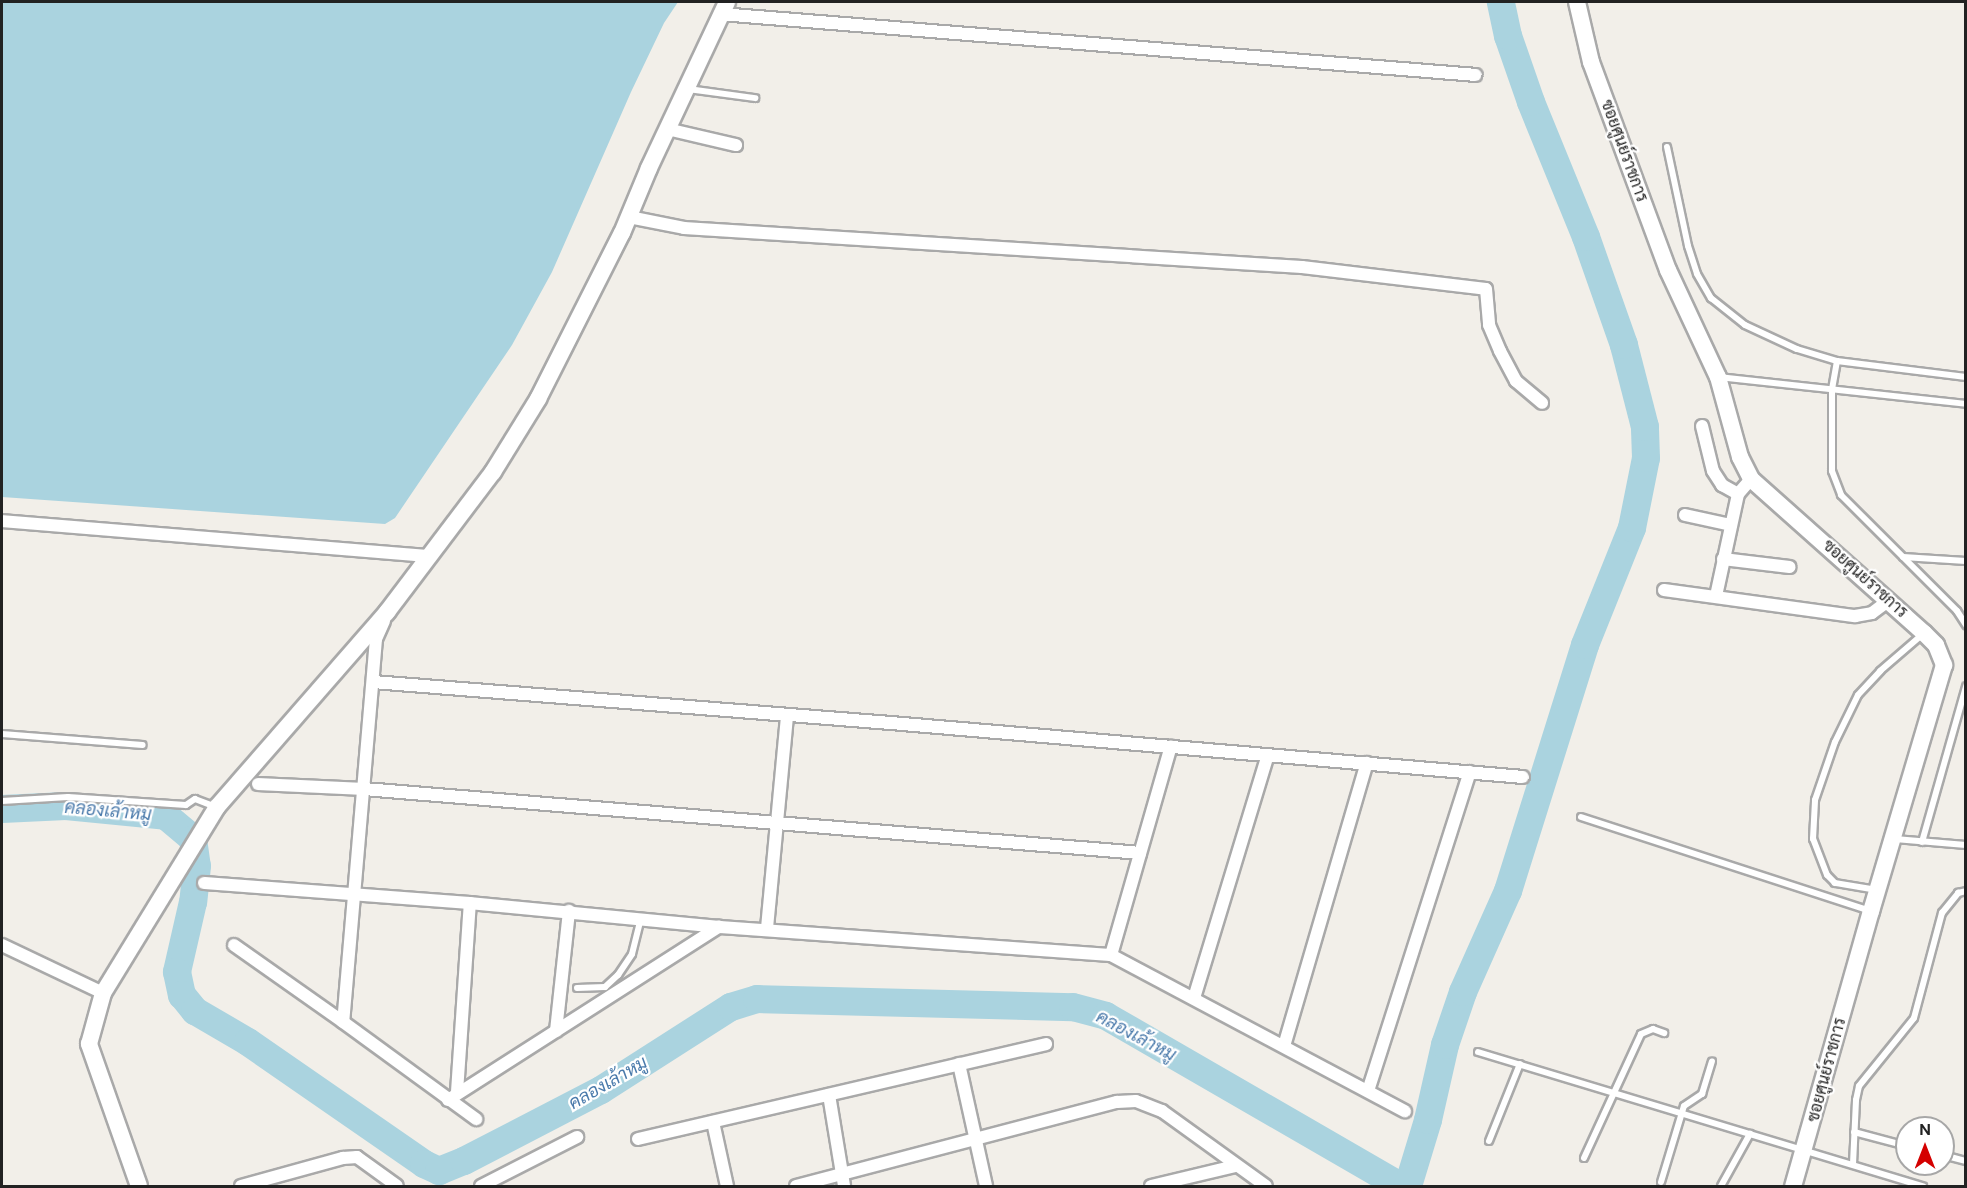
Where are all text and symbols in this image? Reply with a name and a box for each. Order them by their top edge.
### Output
street label: ซอยศูนย์ราชการ [1597,97,1651,205]
street label: ซอยศูนย์ราชการ [1819,536,1911,622]
water label: คลองเล้าหมู [64,796,152,826]
water label: คลองเล้าหมู [1092,1006,1180,1066]
street label: ซอยศูนย์ราชการ [1804,1016,1850,1124]
water label: คลองเล้าหมู [565,1052,651,1114]
north arrow [1895,1116,1955,1176]
text: N [1919,1119,1931,1140]

